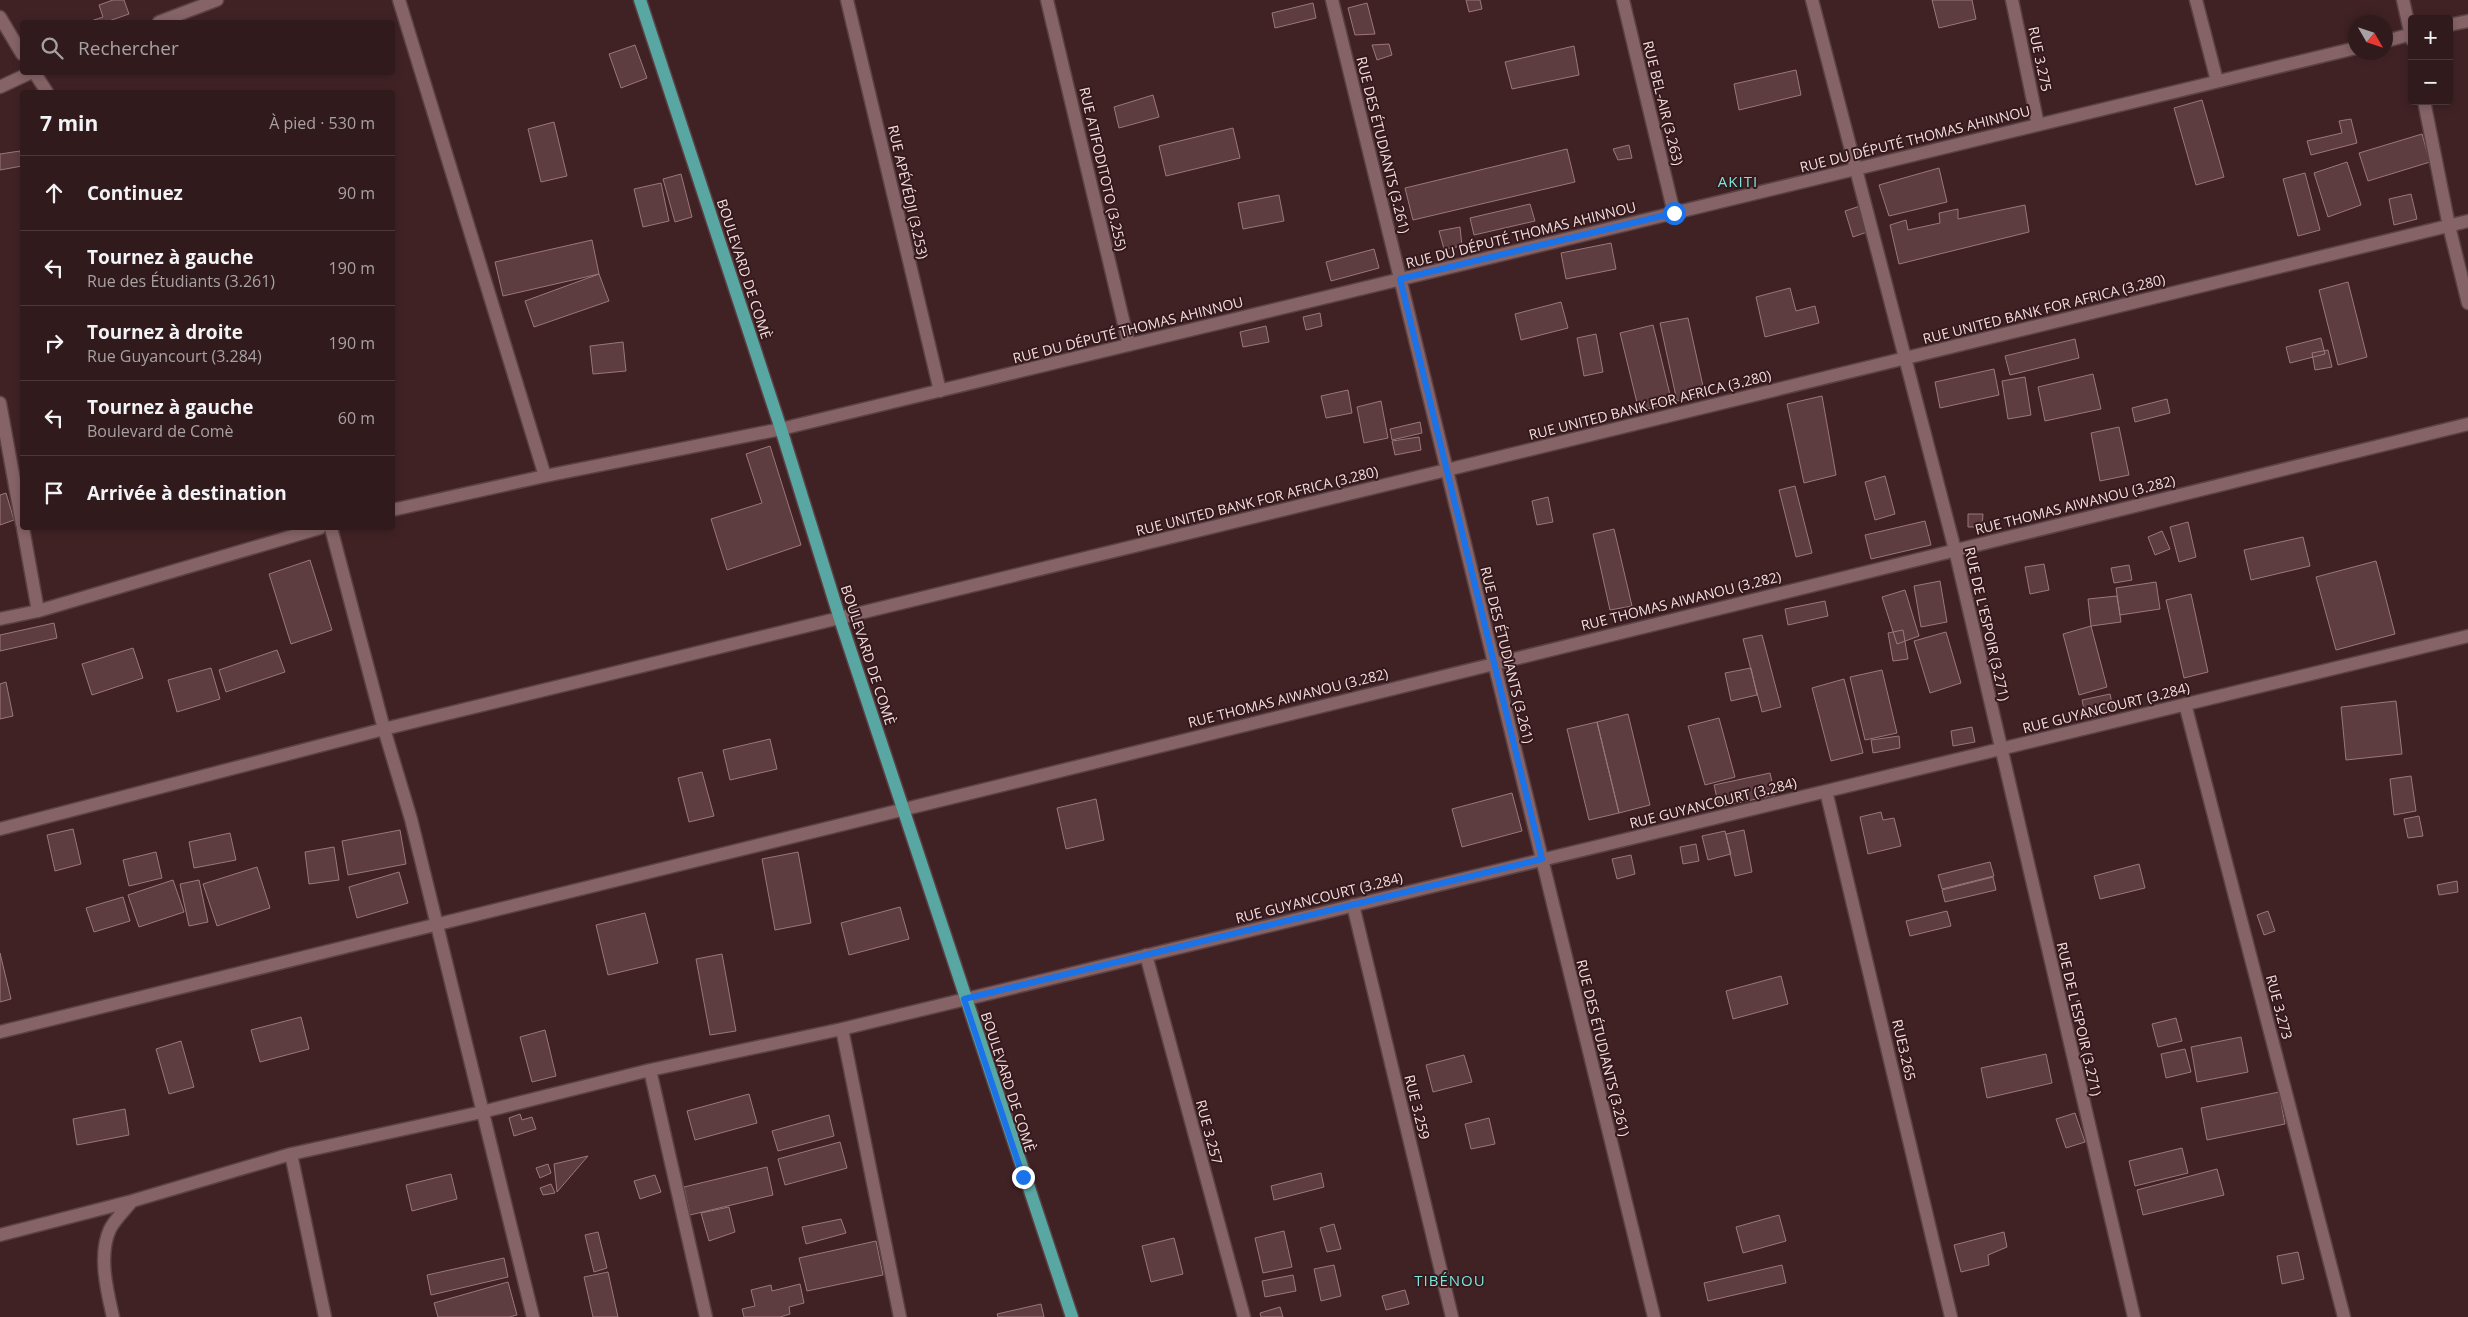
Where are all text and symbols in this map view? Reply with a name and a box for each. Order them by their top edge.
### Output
north arrow [2348,15,2393,60]
map controls [2408,15,2453,105]
button: + [2408,15,2453,60]
search box [20,20,395,75]
street label: RUE 3.275 [2024,25,2057,93]
icon: search [38,34,66,62]
text: Rechercher [78,35,179,61]
street label: RUE BEL-AIR (3.263) [1639,39,1688,167]
street label: RUE DES ÉTUDIANTS (3.261) [1352,54,1415,235]
button: − [2408,60,2453,105]
street label: RUE ATIFODITOTO (3.255) [1075,85,1132,253]
street label: RUE DU DÉPUTÉ THOMAS AHINNOU [1798,101,2032,176]
text: 7 min [40,109,98,137]
text: À pied · 530 m [269,112,375,134]
street label: RUE APÉVÉDJI (3.253) [884,123,933,261]
district label: AKITI [1718,171,1758,191]
icon: ahead [40,179,68,207]
text: Continuez [87,180,183,206]
text: 90 m [338,182,375,204]
street label: BOULEVARD DE COMÈ [713,196,776,341]
street label: RUE DU DÉPUTÉ THOMAS AHINNOU [1404,197,1638,272]
route start [1663,202,1686,225]
text: Tournez à gauche [87,244,253,270]
icon: left [40,254,68,282]
text: 190 m [329,257,375,279]
street label: RUE UNITED BANK FOR AFRICA (3.280) [1921,269,2167,348]
text: Rue des Étudiants (3.261) [87,270,275,292]
street label: RUE DU DÉPUTÉ THOMAS AHINNOU [1011,292,1245,367]
text: Tournez à droite [87,319,243,345]
icon: right [40,329,68,357]
text: 190 m [329,332,375,354]
text: Rue Guyancourt (3.284) [87,345,262,367]
street label: RUE UNITED BANK FOR AFRICA (3.280) [1527,365,1773,444]
text: Tournez à gauche [87,394,253,420]
icon: left [40,404,68,432]
text: 60 m [338,407,375,429]
text: Boulevard de Comè [87,420,234,442]
street label: RUE UNITED BANK FOR AFRICA (3.280) [1134,461,1380,540]
street label: RUE THOMAS AIWANOU (3.282) [1973,470,2177,539]
icon: arrive [40,479,68,507]
text: Arrivée à destination [87,480,287,506]
street label: RUE DE L'ESPOIR (3.271) [1961,545,2014,703]
street label: RUE DES ÉTUDIANTS (3.261) [1476,564,1539,745]
street label: RUE THOMAS AIWANOU (3.282) [1579,566,1783,635]
street label: BOULEVARD DE COMÈ [837,582,900,727]
street label: RUE THOMAS AIWANOU (3.282) [1186,663,1390,732]
street label: RUE GUYANCOURT (3.284) [2020,678,2191,738]
street label: RUE GUYANCOURT (3.284) [1627,773,1798,833]
street label: RUE GUYANCOURT (3.284) [1233,868,1404,928]
street label: RUE DE L'ESPOIR (3.271) [2053,940,2106,1098]
street label: RUE DES ÉTUDIANTS (3.261) [1572,957,1635,1138]
street label: RUE 3.273 [2262,973,2297,1041]
street label: BOULEVARD DE COMÈ [977,1009,1040,1154]
street label: RUE3.265 [1888,1017,1921,1082]
street label: RUE 3.259 [1400,1073,1435,1141]
street label: RUE 3.257 [1192,1098,1227,1166]
route end [1012,1166,1035,1189]
district label: TIBÉNOU [1414,1270,1486,1290]

